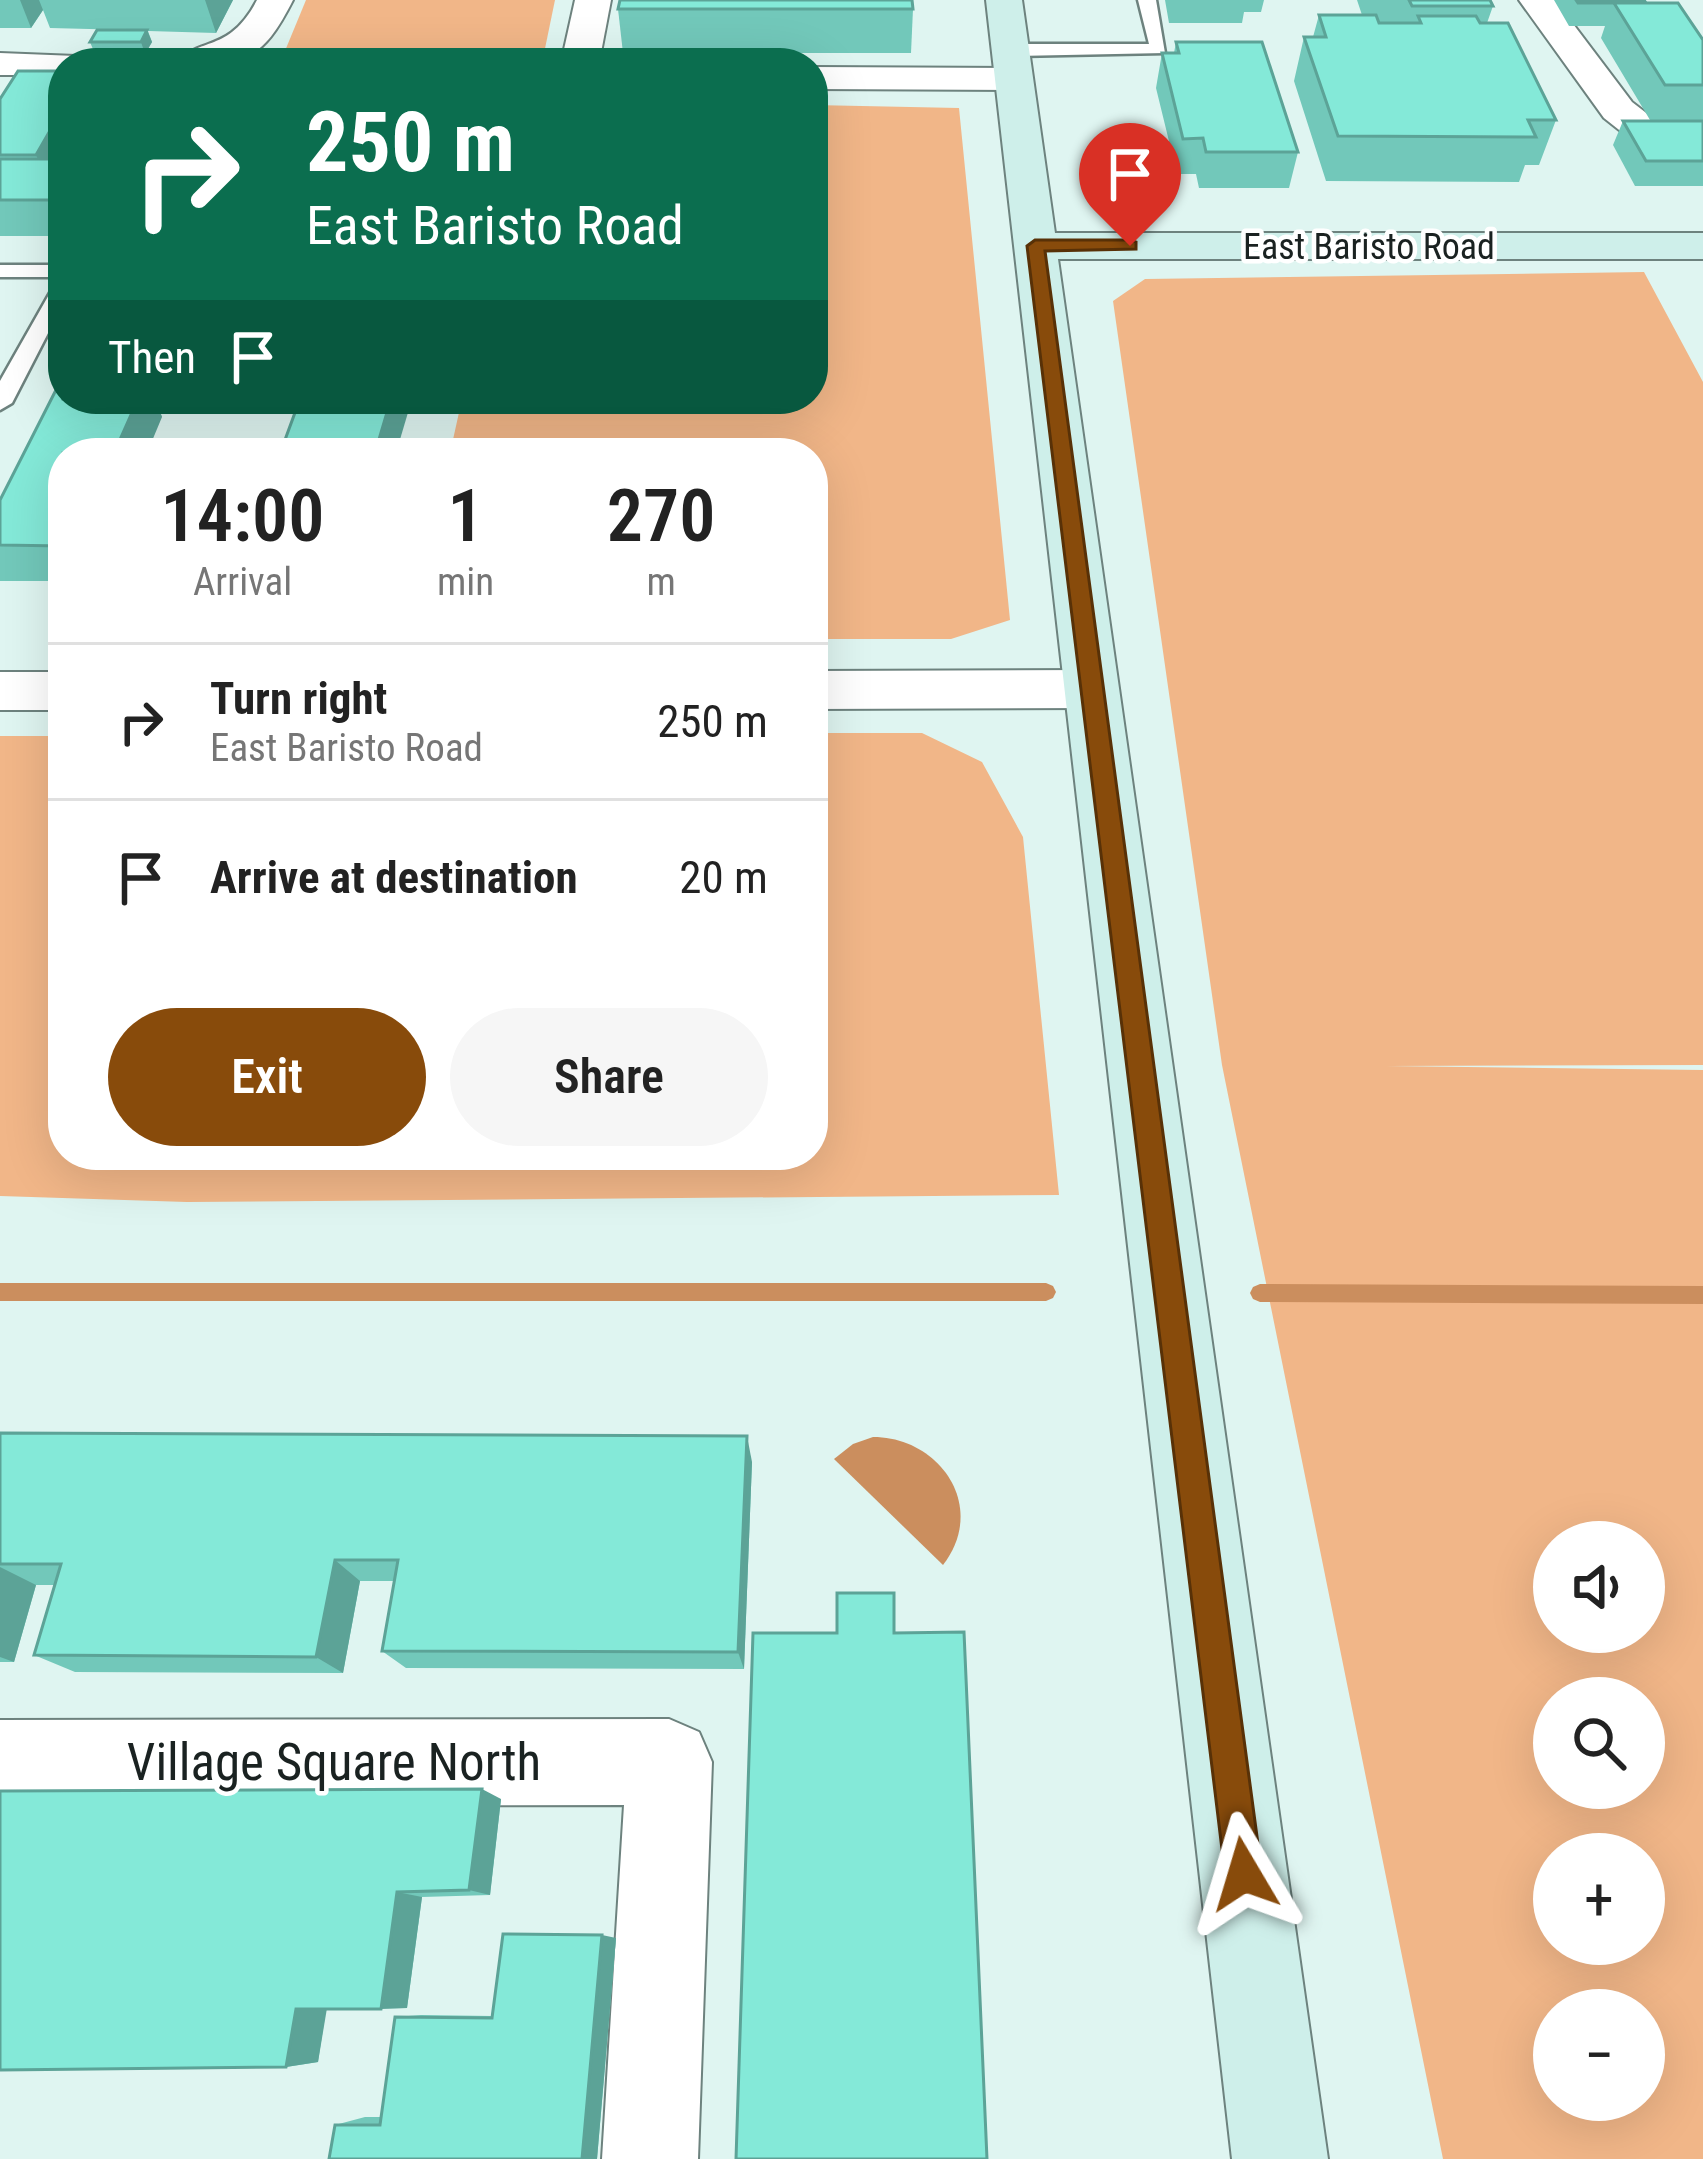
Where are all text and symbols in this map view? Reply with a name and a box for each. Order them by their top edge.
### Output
text: 250 m [306,93,515,192]
icon: right [108,96,264,252]
pin [1079,123,1181,246]
icon: arrive [1097,141,1163,207]
text: East Baristo Road [306,194,684,257]
street label: East Baristo Road [1243,226,1495,268]
icon: arrive [220,324,286,390]
text: Then [108,331,196,384]
text: 14:00 [161,474,324,559]
text: 1 [448,474,484,559]
text: 270 [607,474,715,559]
text: Arrival [193,559,292,605]
text: min [437,559,494,605]
text: m [646,559,676,605]
text: Turn right [210,672,387,725]
icon: right [108,689,174,755]
text: 250 m [657,695,768,748]
text: East Baristo Road [210,725,483,771]
icon: arrive [108,845,174,911]
text: Arrive at destination [210,851,578,904]
text: 20 m [679,851,768,904]
button: Exit [108,1008,426,1146]
button: Share [450,1008,768,1146]
map controls [1533,1521,1665,2121]
button: sound [1533,1521,1665,1653]
button: search [1533,1677,1665,1809]
street label: Village Square North [127,1733,541,1792]
position arrow [1181,1811,1307,1937]
button: + [1533,1833,1665,1965]
button: − [1533,1989,1665,2121]

